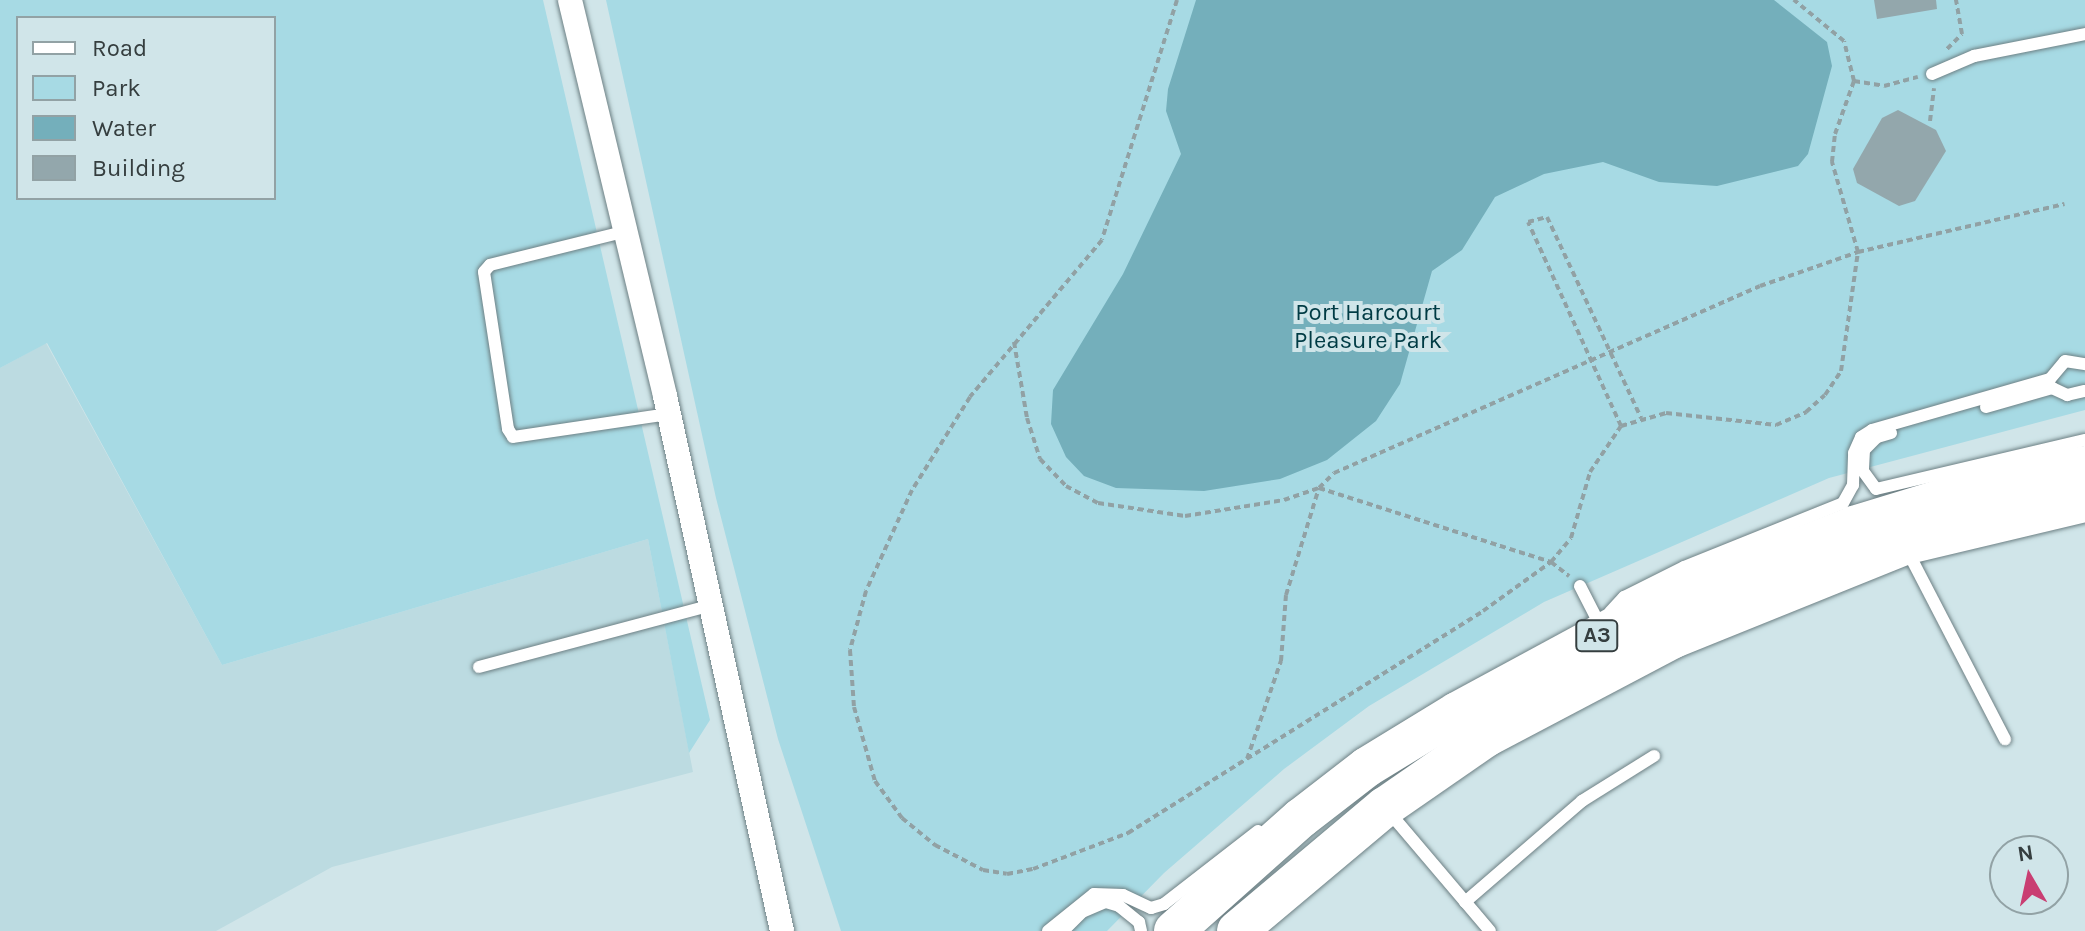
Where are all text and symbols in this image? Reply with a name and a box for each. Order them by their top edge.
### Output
legend [16,16,276,200]
text: Road [92,34,147,62]
text: Park [92,74,141,102]
text: Water [92,114,156,142]
text: Building [92,154,185,182]
park label: Port Harcourt Pleasure Park [1294,299,1442,355]
road number: A3 [1575,618,1619,654]
north arrow [1989,835,2069,915]
text: N [2016,839,2035,867]

